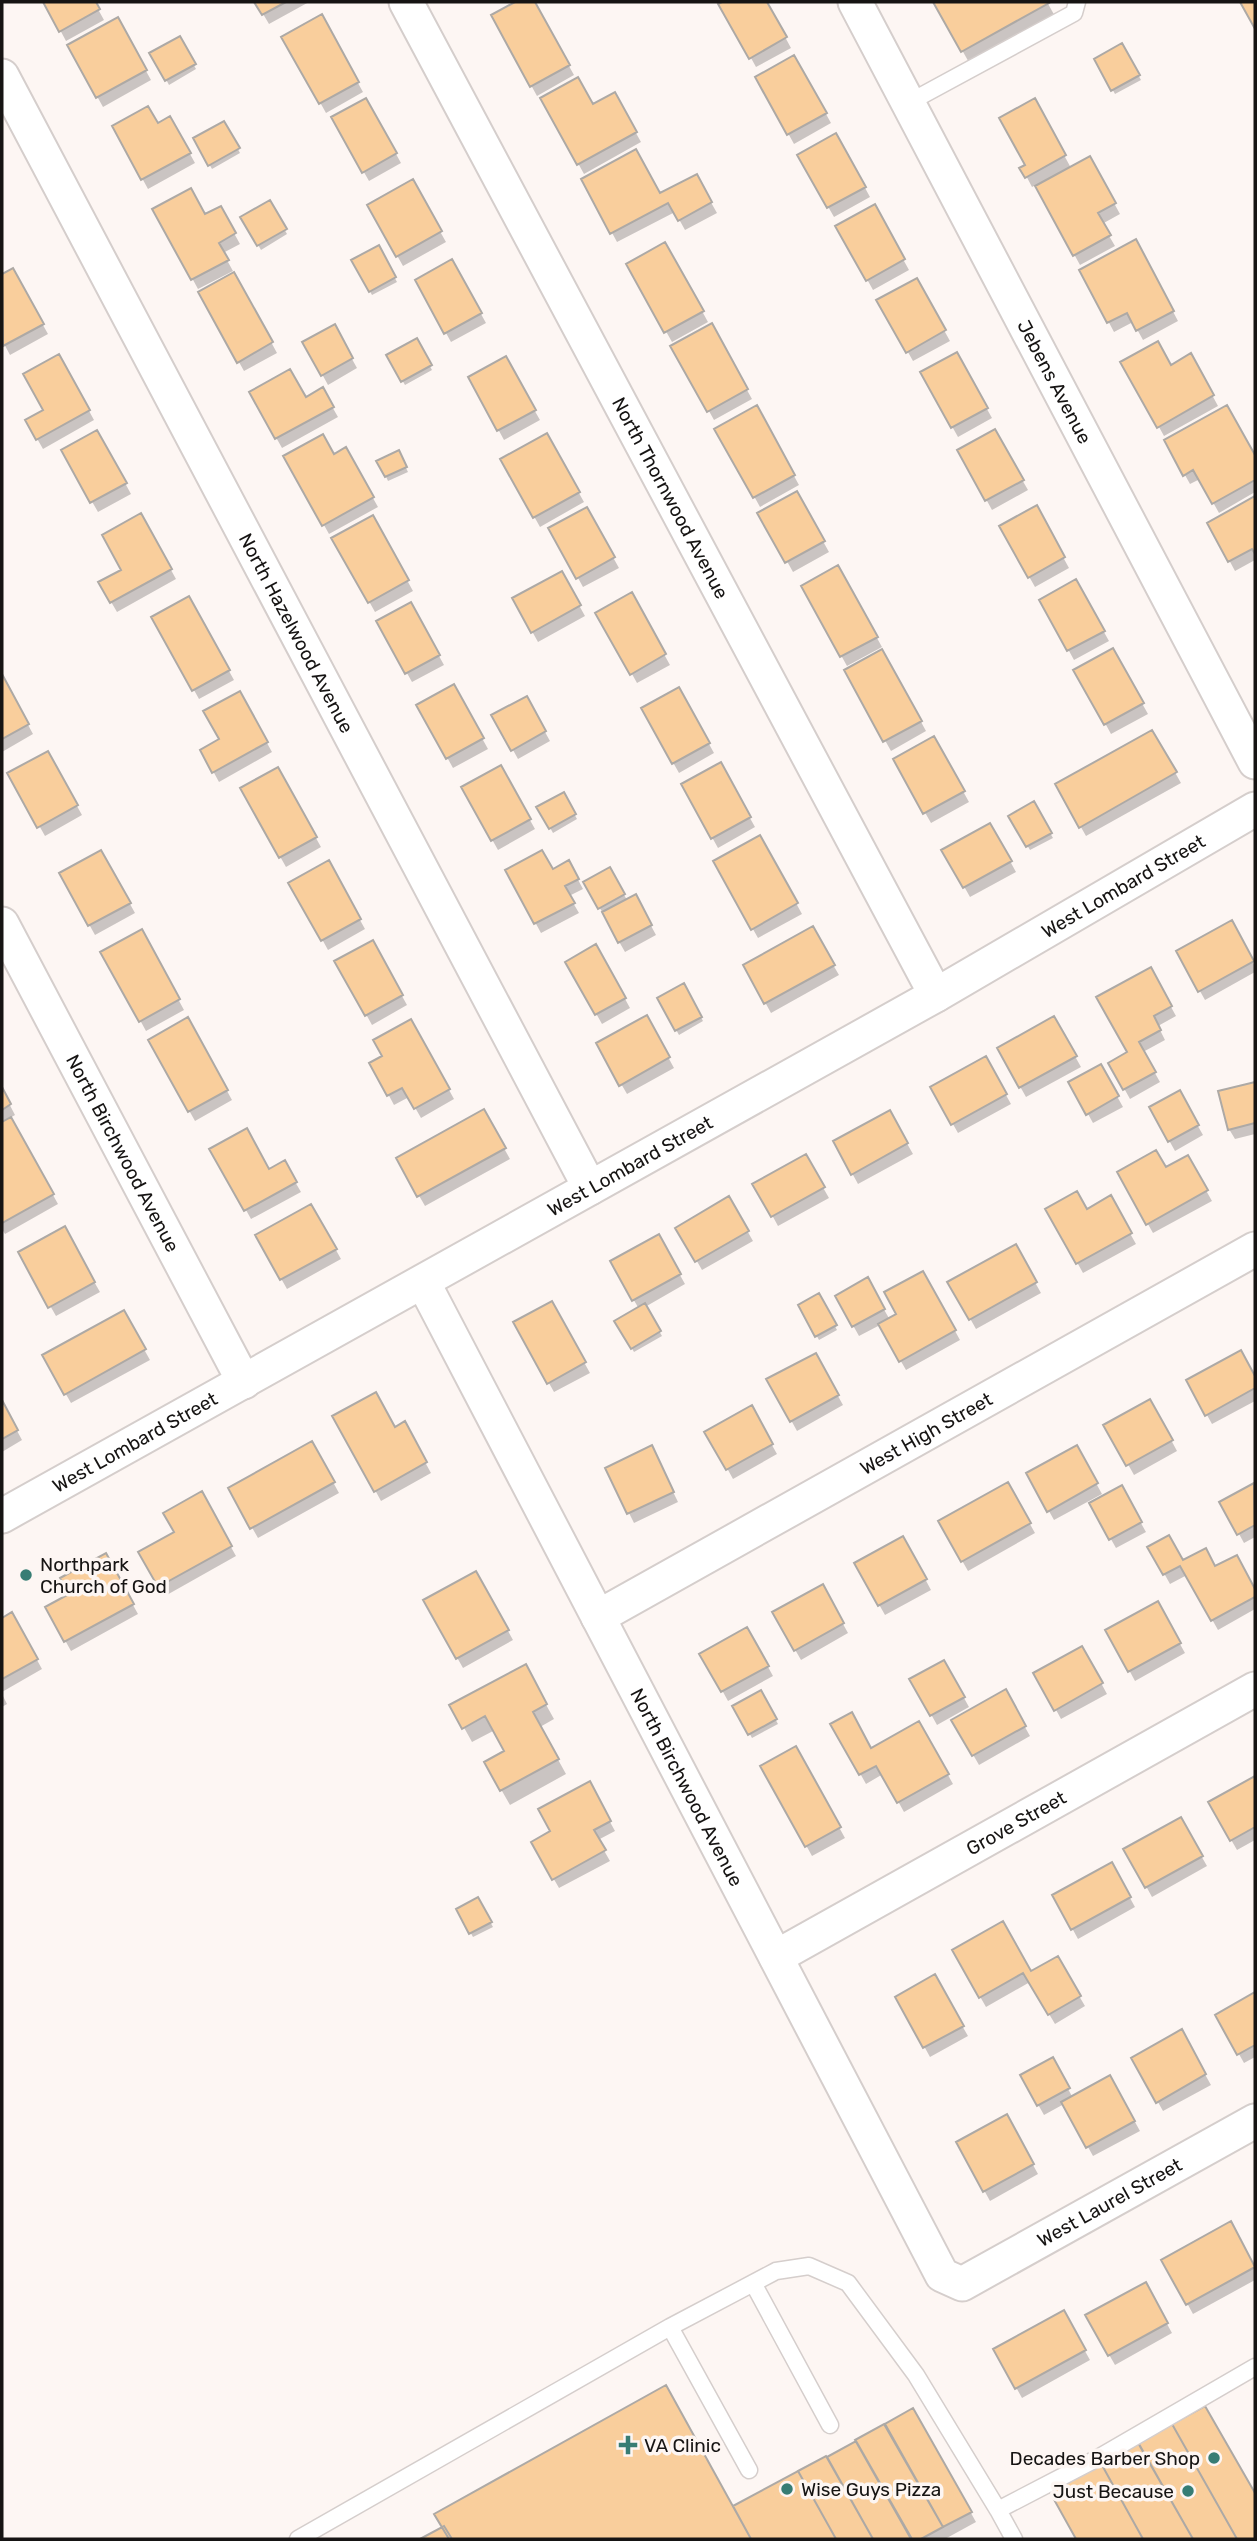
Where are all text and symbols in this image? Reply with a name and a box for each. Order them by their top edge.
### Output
street label: Jebens Avenue [1012,316,1096,448]
street label: North Thornwood Avenue [607,393,733,603]
street label: North Hazelwood Avenue [234,529,358,737]
street label: West Lombard Street [1037,829,1210,943]
street label: North Birchwood Avenue [61,1051,184,1256]
street label: West Lombard Street [544,1111,717,1221]
street label: West Lombard Street [48,1387,222,1498]
street label: West High Street [856,1387,997,1480]
place label: Northpark Church of God [40,1553,167,1598]
marker: Northpark Church of God [18,1567,34,1583]
street label: North Birchwood Avenue [625,1684,748,1890]
street label: Grove Street [962,1786,1071,1860]
street label: West Laurel Street [1033,2153,1186,2252]
place label: VA Clinic [644,2434,721,2457]
marker: VA Clinic [618,2435,638,2455]
place label: Decades Barber Shop [1010,2447,1200,2470]
marker: Decades Barber Shop [1206,2450,1222,2466]
place label: Wise Guys Pizza [801,2478,941,2501]
place label: Just Because [1053,2480,1174,2503]
marker: Wise Guys Pizza [779,2481,795,2497]
marker: Just Because [1180,2483,1196,2499]

